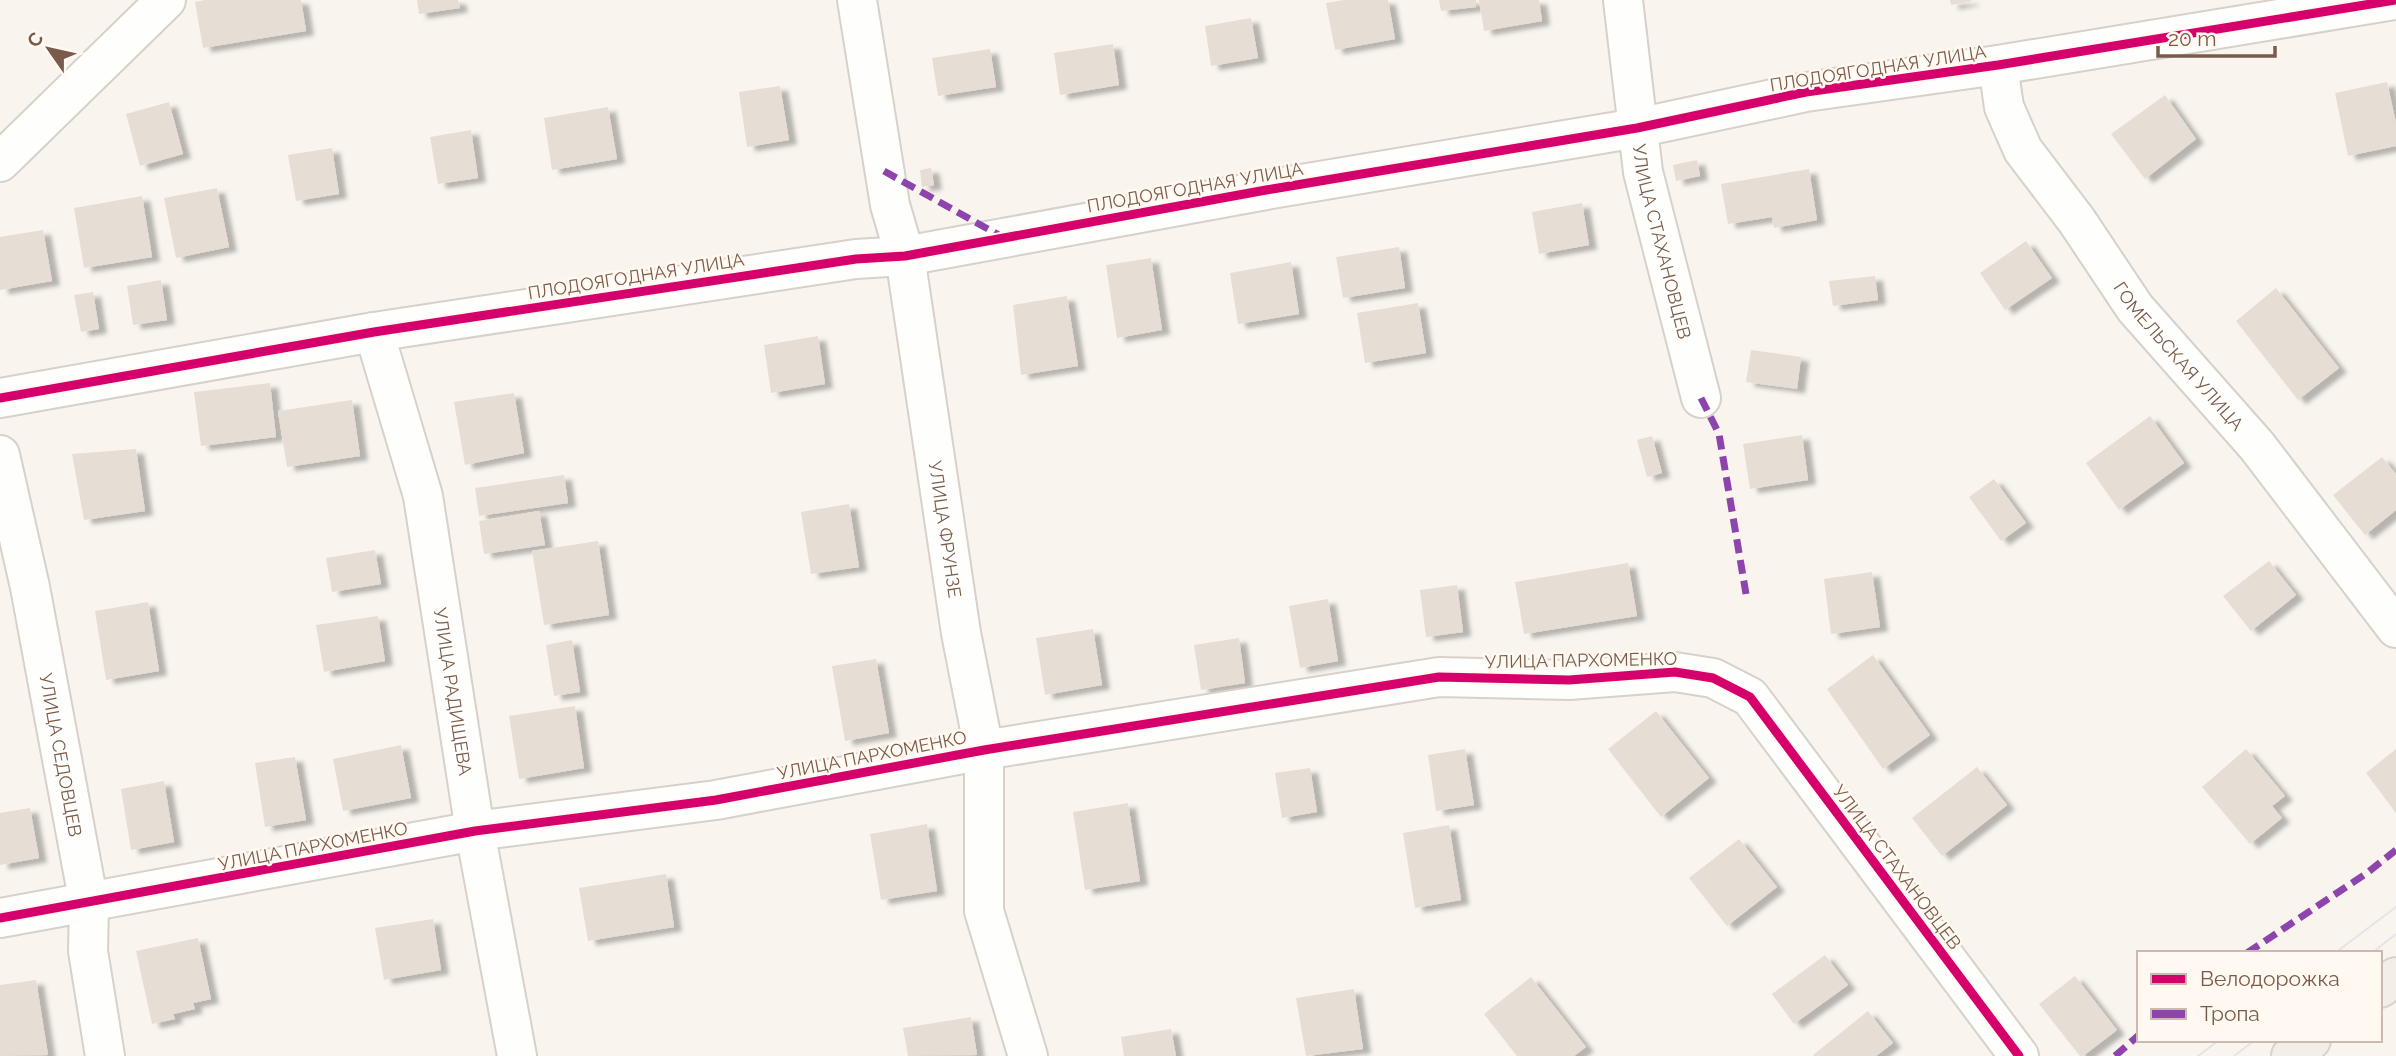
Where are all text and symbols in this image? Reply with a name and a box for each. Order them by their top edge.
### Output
north arrow [14,14,84,84]
scale bar [2158,14,2275,58]
text: 20 m [2168,26,2216,51]
text: С [22,28,48,51]
street label: ПЛОДОЯГОДНАЯ УЛИЦА [1768,41,1988,95]
street label: УЛИЦА СТАХАНОВЦЕВ [1629,143,1696,341]
street label: ПЛОДОЯГОДНАЯ УЛИЦА [1085,158,1305,216]
street label: ПЛОДОЯГОДНАЯ УЛИЦА [526,249,746,303]
street label: ГОМЕЛЬСКАЯ УЛИЦА [2110,277,2248,434]
street label: УЛИЦА ФРУНЗЕ [925,459,966,599]
street label: УЛИЦА РАДИЩЕВА [430,606,477,777]
street label: УЛИЦА ПАРХОМЕНКО [1485,648,1677,672]
street label: УЛИЦА СЕДОВЦЕВ [36,671,87,838]
street label: УЛИЦА ПАРХОМЕНКО [776,726,968,784]
street label: УЛИЦА СТАХАНОВЦЕВ [1828,781,1966,953]
street label: УЛИЦА ПАРХОМЕНКО [217,817,409,875]
legend [2137,951,2382,1042]
text: Велодорожка [2200,966,2340,991]
text: Тропа [2200,1001,2260,1026]

